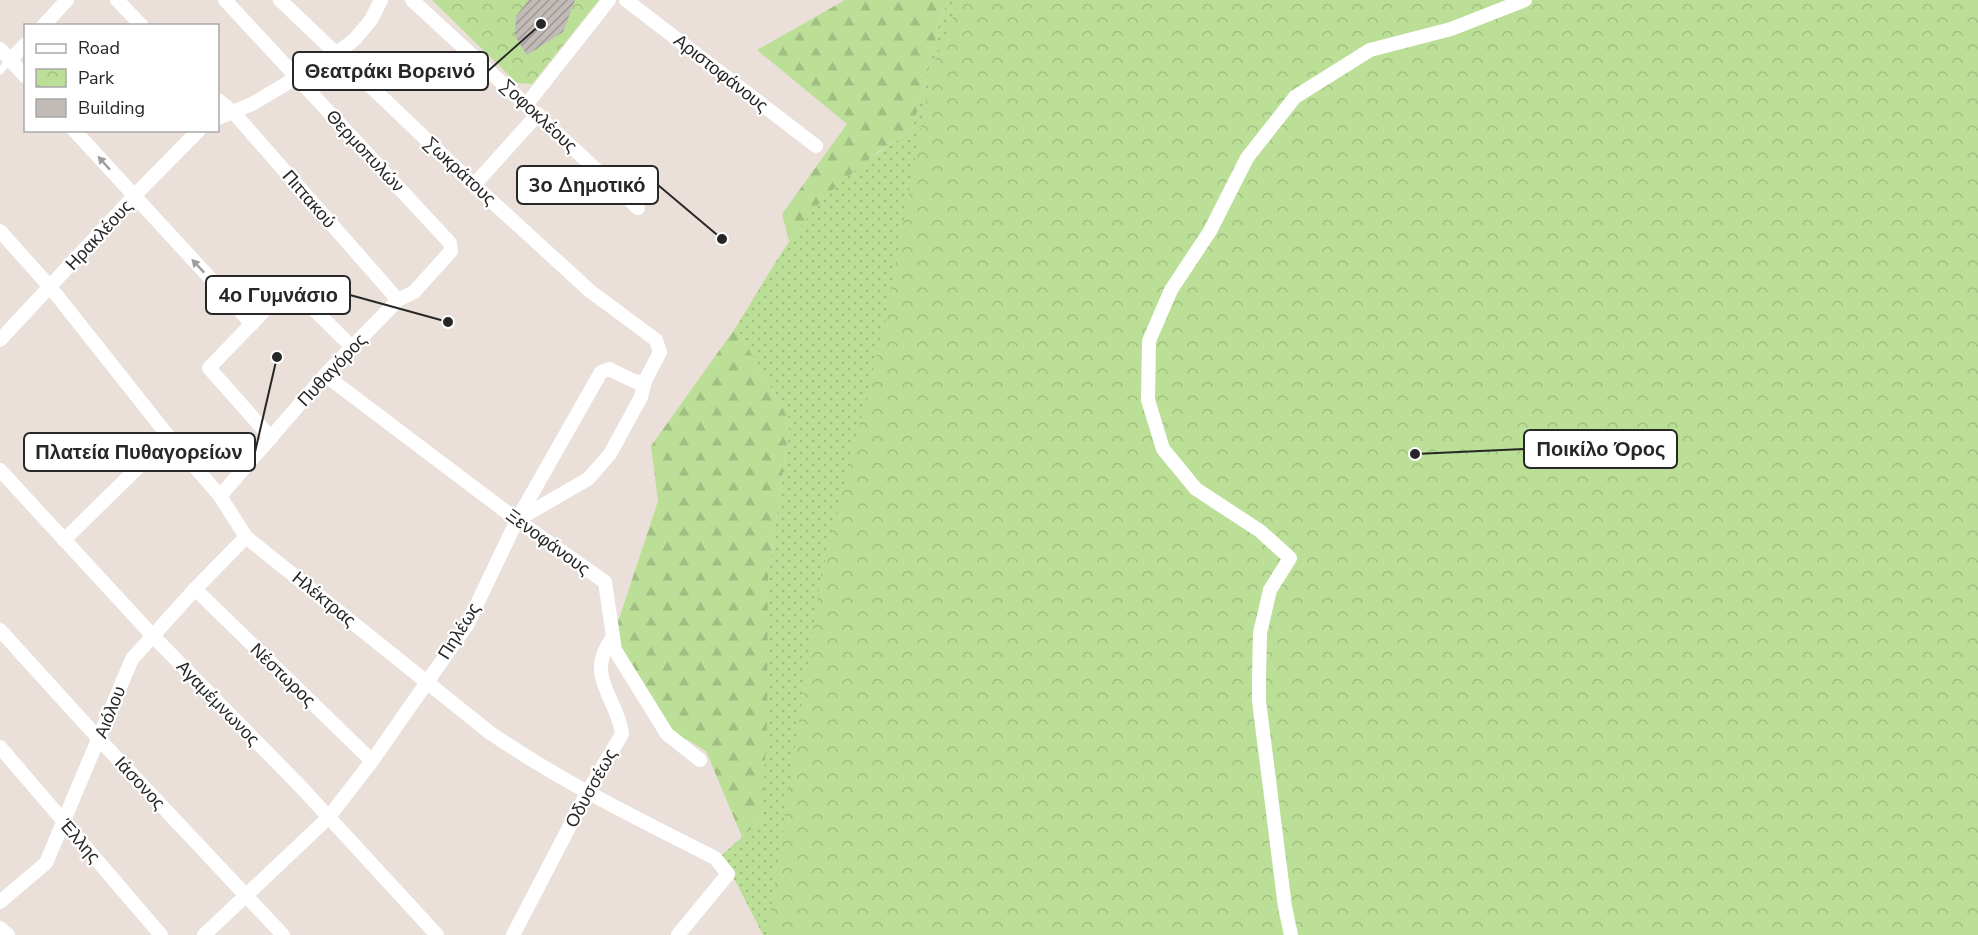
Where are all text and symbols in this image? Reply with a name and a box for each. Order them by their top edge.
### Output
legend [24,24,219,132]
street label: Αριστοφάνους [669,29,773,118]
text: Road [78,36,120,60]
callout: Θεατράκι Βορεινό [293,52,488,90]
text: Θεατράκι Βορεινό [305,58,475,85]
text: Park [78,66,115,90]
street label: Σοφοκλέους [495,74,583,158]
text: Building [78,96,145,120]
street label: Θερμοπυλών [321,105,409,197]
street label: Σωκράτους [419,132,501,211]
one-way arrow [98,157,112,171]
street label: Πιττακού [277,165,341,233]
callout: 3ο Δημοτικό [517,166,658,204]
text: 3ο Δημοτικό [528,172,646,199]
street label: Ηρακλέους [60,194,138,275]
one-way arrow [191,258,205,273]
callout: 4ο Γυμνάσιο [206,276,350,314]
text: 4ο Γυμνάσιο [218,282,338,309]
street label: Πυθαγόρος [292,328,372,412]
callout: Ποικίλο Όρος [1524,430,1677,468]
callout: Πλατεία Πυθαγορείων [24,433,255,471]
text: Ποικίλο Όρος [1537,436,1665,463]
text: Πλατεία Πυθαγορείων [35,439,243,466]
street label: Ξενοφάνους [501,503,595,581]
street label: Ηλέκτρας [287,566,361,632]
street label: Πηλέως [432,598,486,664]
street label: Νέστωρος [245,638,321,712]
street label: Αγαμέμνωνος [171,655,265,751]
street label: Αιόλου [89,682,131,742]
street label: Οδυσσέως [559,744,623,832]
street label: Ιάσονος [109,751,171,815]
street label: Έλλης [54,813,106,868]

